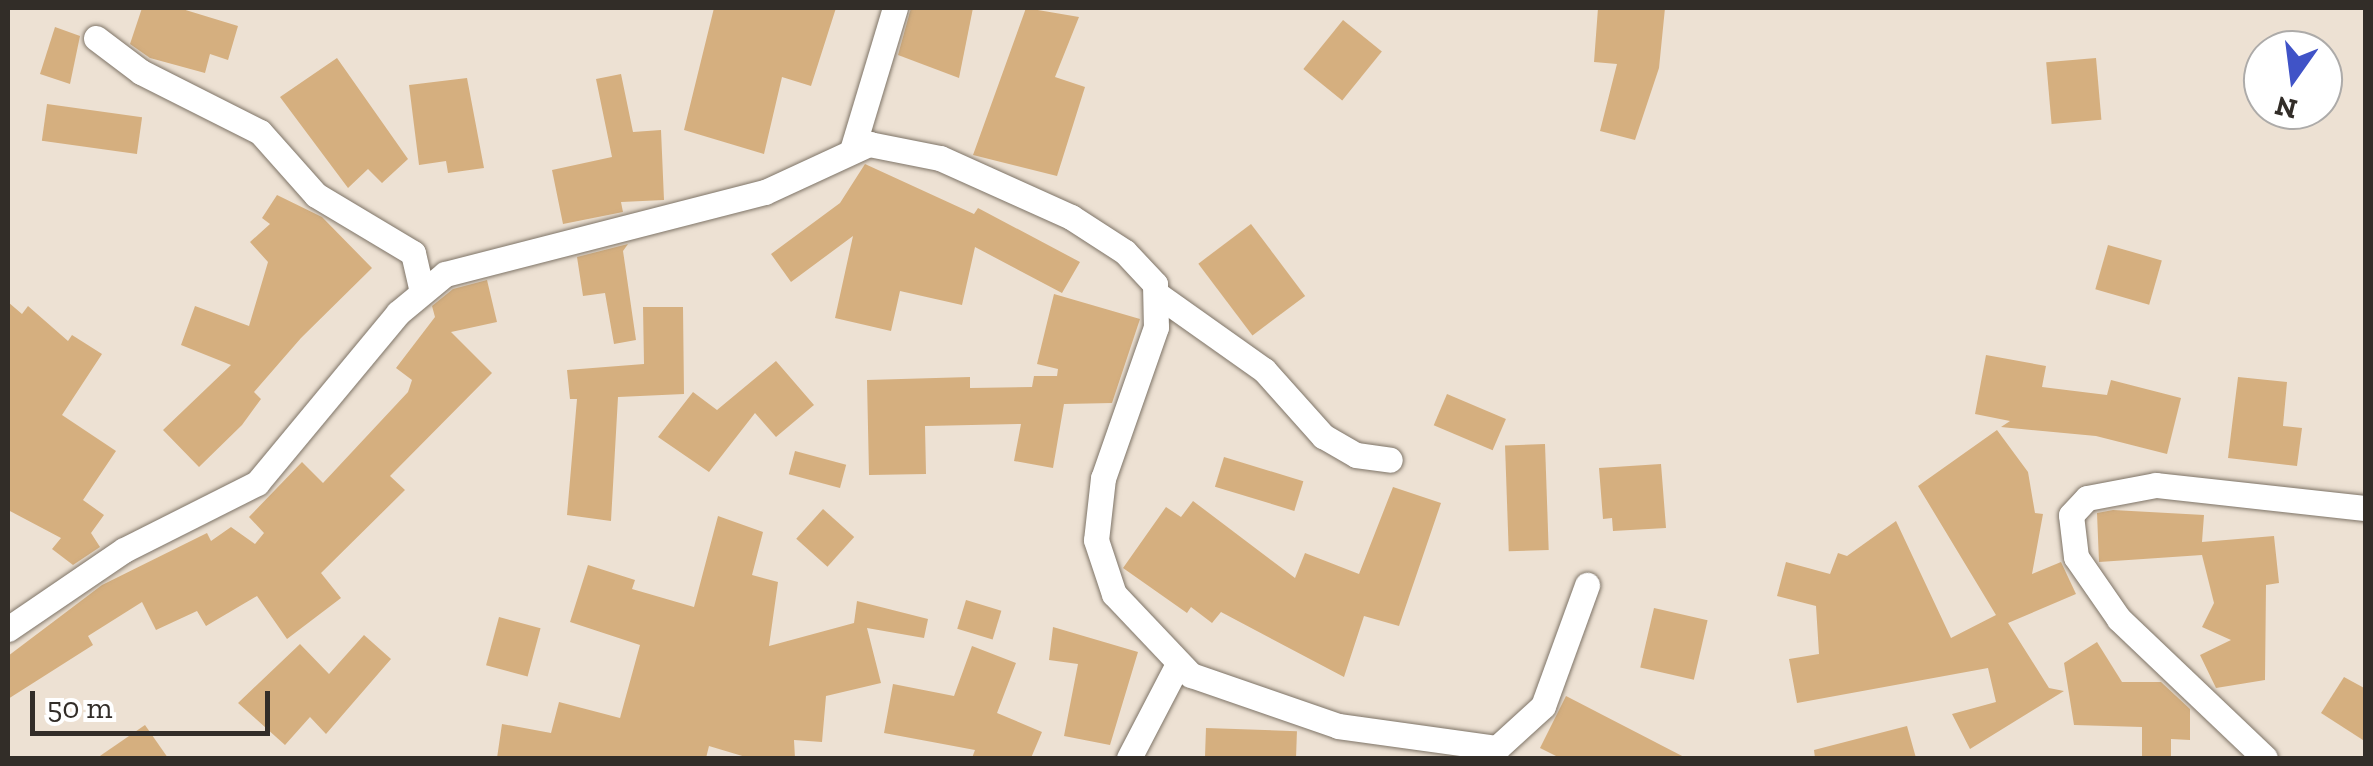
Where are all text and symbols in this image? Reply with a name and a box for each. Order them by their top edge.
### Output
north arrow [2243,30,2343,130]
text: N [2272,89,2300,126]
scale bar [35,671,275,733]
text: 50 m [47,690,112,726]

